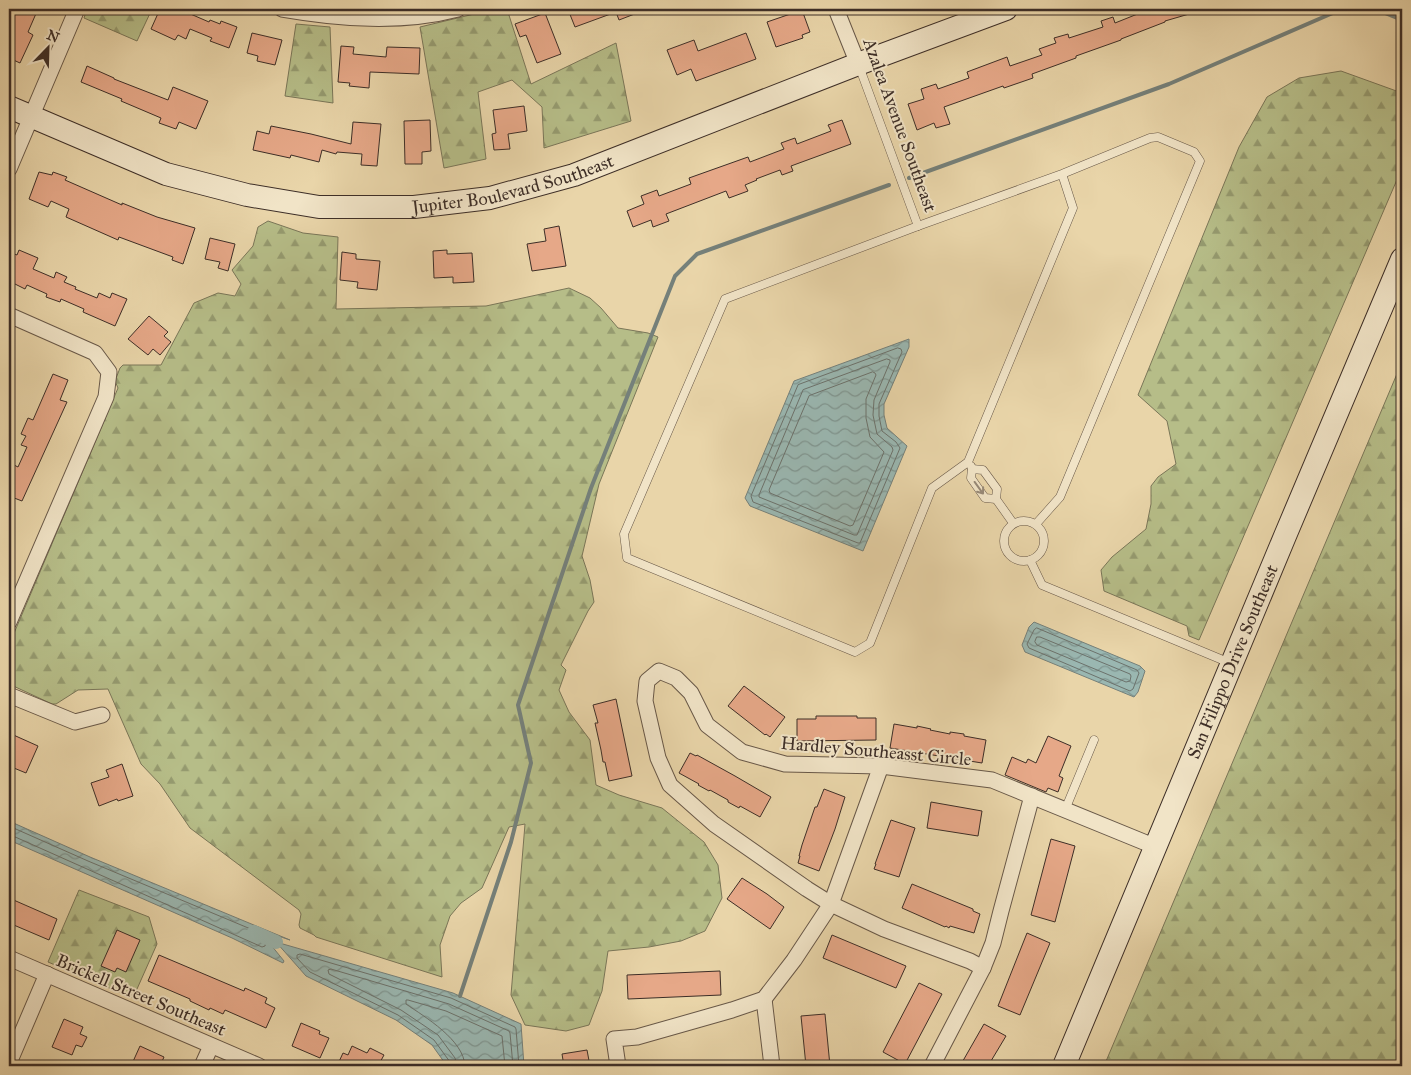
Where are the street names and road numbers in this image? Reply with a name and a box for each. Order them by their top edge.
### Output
street label: Azalea Avenue Southeast [858,34,942,215]
street label: Jupiter Boulevard Southeast [409,149,617,219]
street label: San Filippo Drive Southeast [1182,561,1283,762]
street label: Hardley Southeasst Circle [780,732,972,770]
street label: Brickell Street Southeast [53,949,230,1041]

